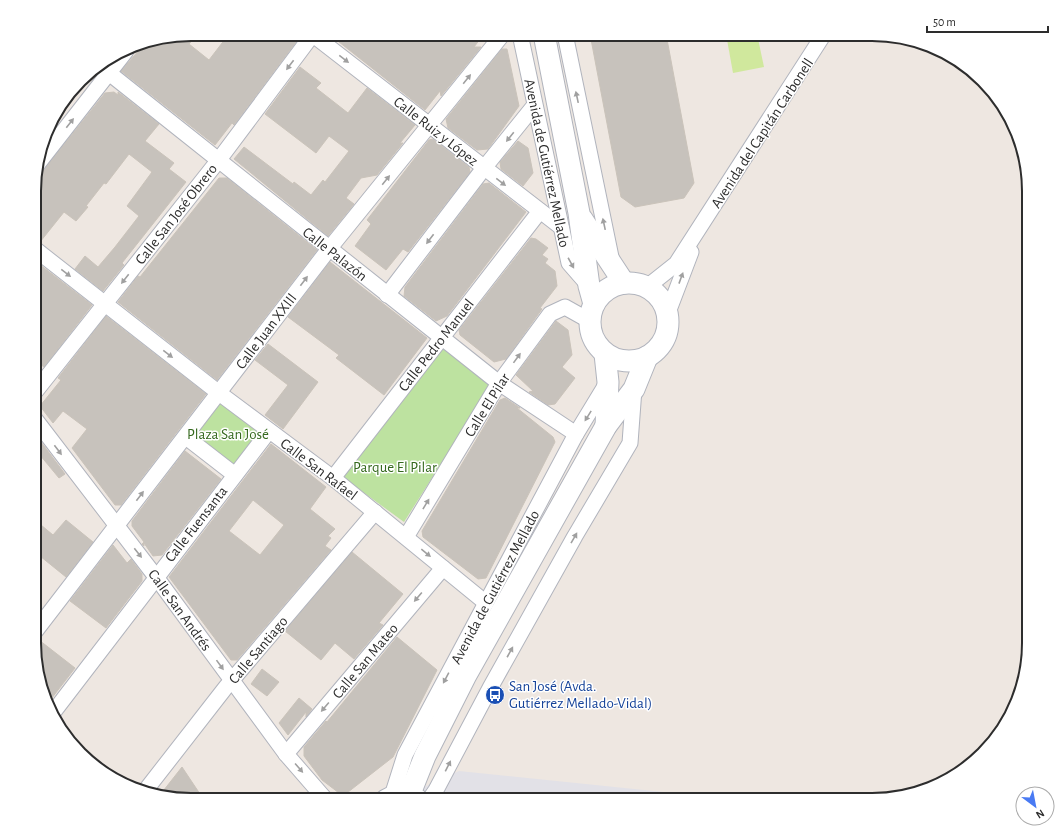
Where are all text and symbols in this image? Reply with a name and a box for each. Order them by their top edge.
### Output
scale bar [927,8,1048,34]
text: 50 m [933,16,956,28]
one-way arrow [338,54,349,63]
street label: Avenida del Capitán Carbonell [708,56,816,211]
one-way arrow [286,60,294,71]
one-way arrow [463,73,472,84]
street label: Avenida de Gutiérrez Mellado [521,77,572,249]
one-way arrow [574,91,580,103]
street label: Calle Ruiz y López [391,94,481,169]
one-way arrow [66,118,74,129]
one-way arrow [505,131,514,142]
street label: Calle San José Obrero [133,161,220,267]
one-way arrow [381,174,390,185]
one-way arrow [496,177,507,186]
one-way arrow [600,218,606,230]
street label: Calle Palazón [300,225,370,284]
one-way arrow [426,234,434,245]
one-way arrow [568,257,574,269]
one-way arrow [60,269,71,278]
one-way arrow [678,272,684,284]
one-way arrow [121,273,129,284]
one-way arrow [300,276,309,287]
street label: Calle Juan XXIII [233,291,300,372]
street label: Calle Pedro Manuel [396,296,477,394]
one-way arrow [163,349,174,358]
one-way arrow [513,353,521,363]
street label: Calle El Pilar [462,371,513,440]
one-way arrow [584,410,591,422]
park label: Plaza San José [187,427,269,442]
street label: Calle San Rafael [277,436,360,503]
one-way arrow [54,445,63,456]
park label: Parque El Pilar [353,460,437,475]
street label: Calle Fuensanta [162,484,230,565]
one-way arrow [136,490,145,501]
one-way arrow [423,498,430,510]
street label: Avenida de Gutiérrez Mellado [448,508,542,667]
one-way arrow [570,533,577,544]
one-way arrow [133,548,142,559]
one-way arrow [420,549,431,558]
street label: Calle San Andrés [145,567,214,654]
one-way arrow [413,592,422,603]
street label: Calle Santiago [226,614,291,687]
street label: Calle San Mateo [330,621,401,702]
one-way arrow [507,646,513,658]
one-way arrow [216,659,224,670]
one-way arrow [443,672,449,684]
place label: San José (Avda. Gutiérrez Mellado-Vidal) [509,679,652,711]
bus stop icon: San José (Avda. Gutiérrez Mellado-Vidal) [484,684,506,706]
one-way arrow [321,702,330,713]
one-way arrow [445,760,451,772]
one-way arrow [294,763,303,773]
north arrow [1015,786,1055,826]
text: N [1034,807,1046,821]

